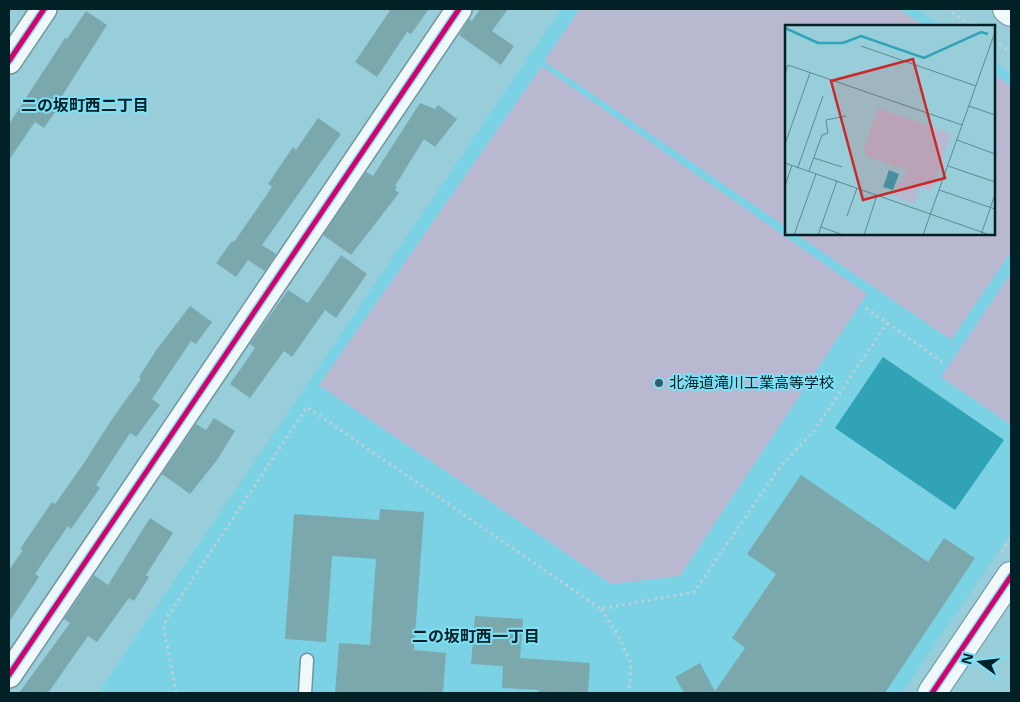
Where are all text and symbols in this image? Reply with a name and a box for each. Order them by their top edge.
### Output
inset map [785,25,995,235]
district label: 二の坂町西二丁目 [21,94,149,116]
place label: 北海道滝川工業高等学校 [669,372,834,392]
marker: 北海道滝川工業高等学校 [653,377,665,389]
district label: 二の坂町西一丁目 [412,625,540,647]
north arrow [955,637,1005,687]
text: N [956,651,978,666]

